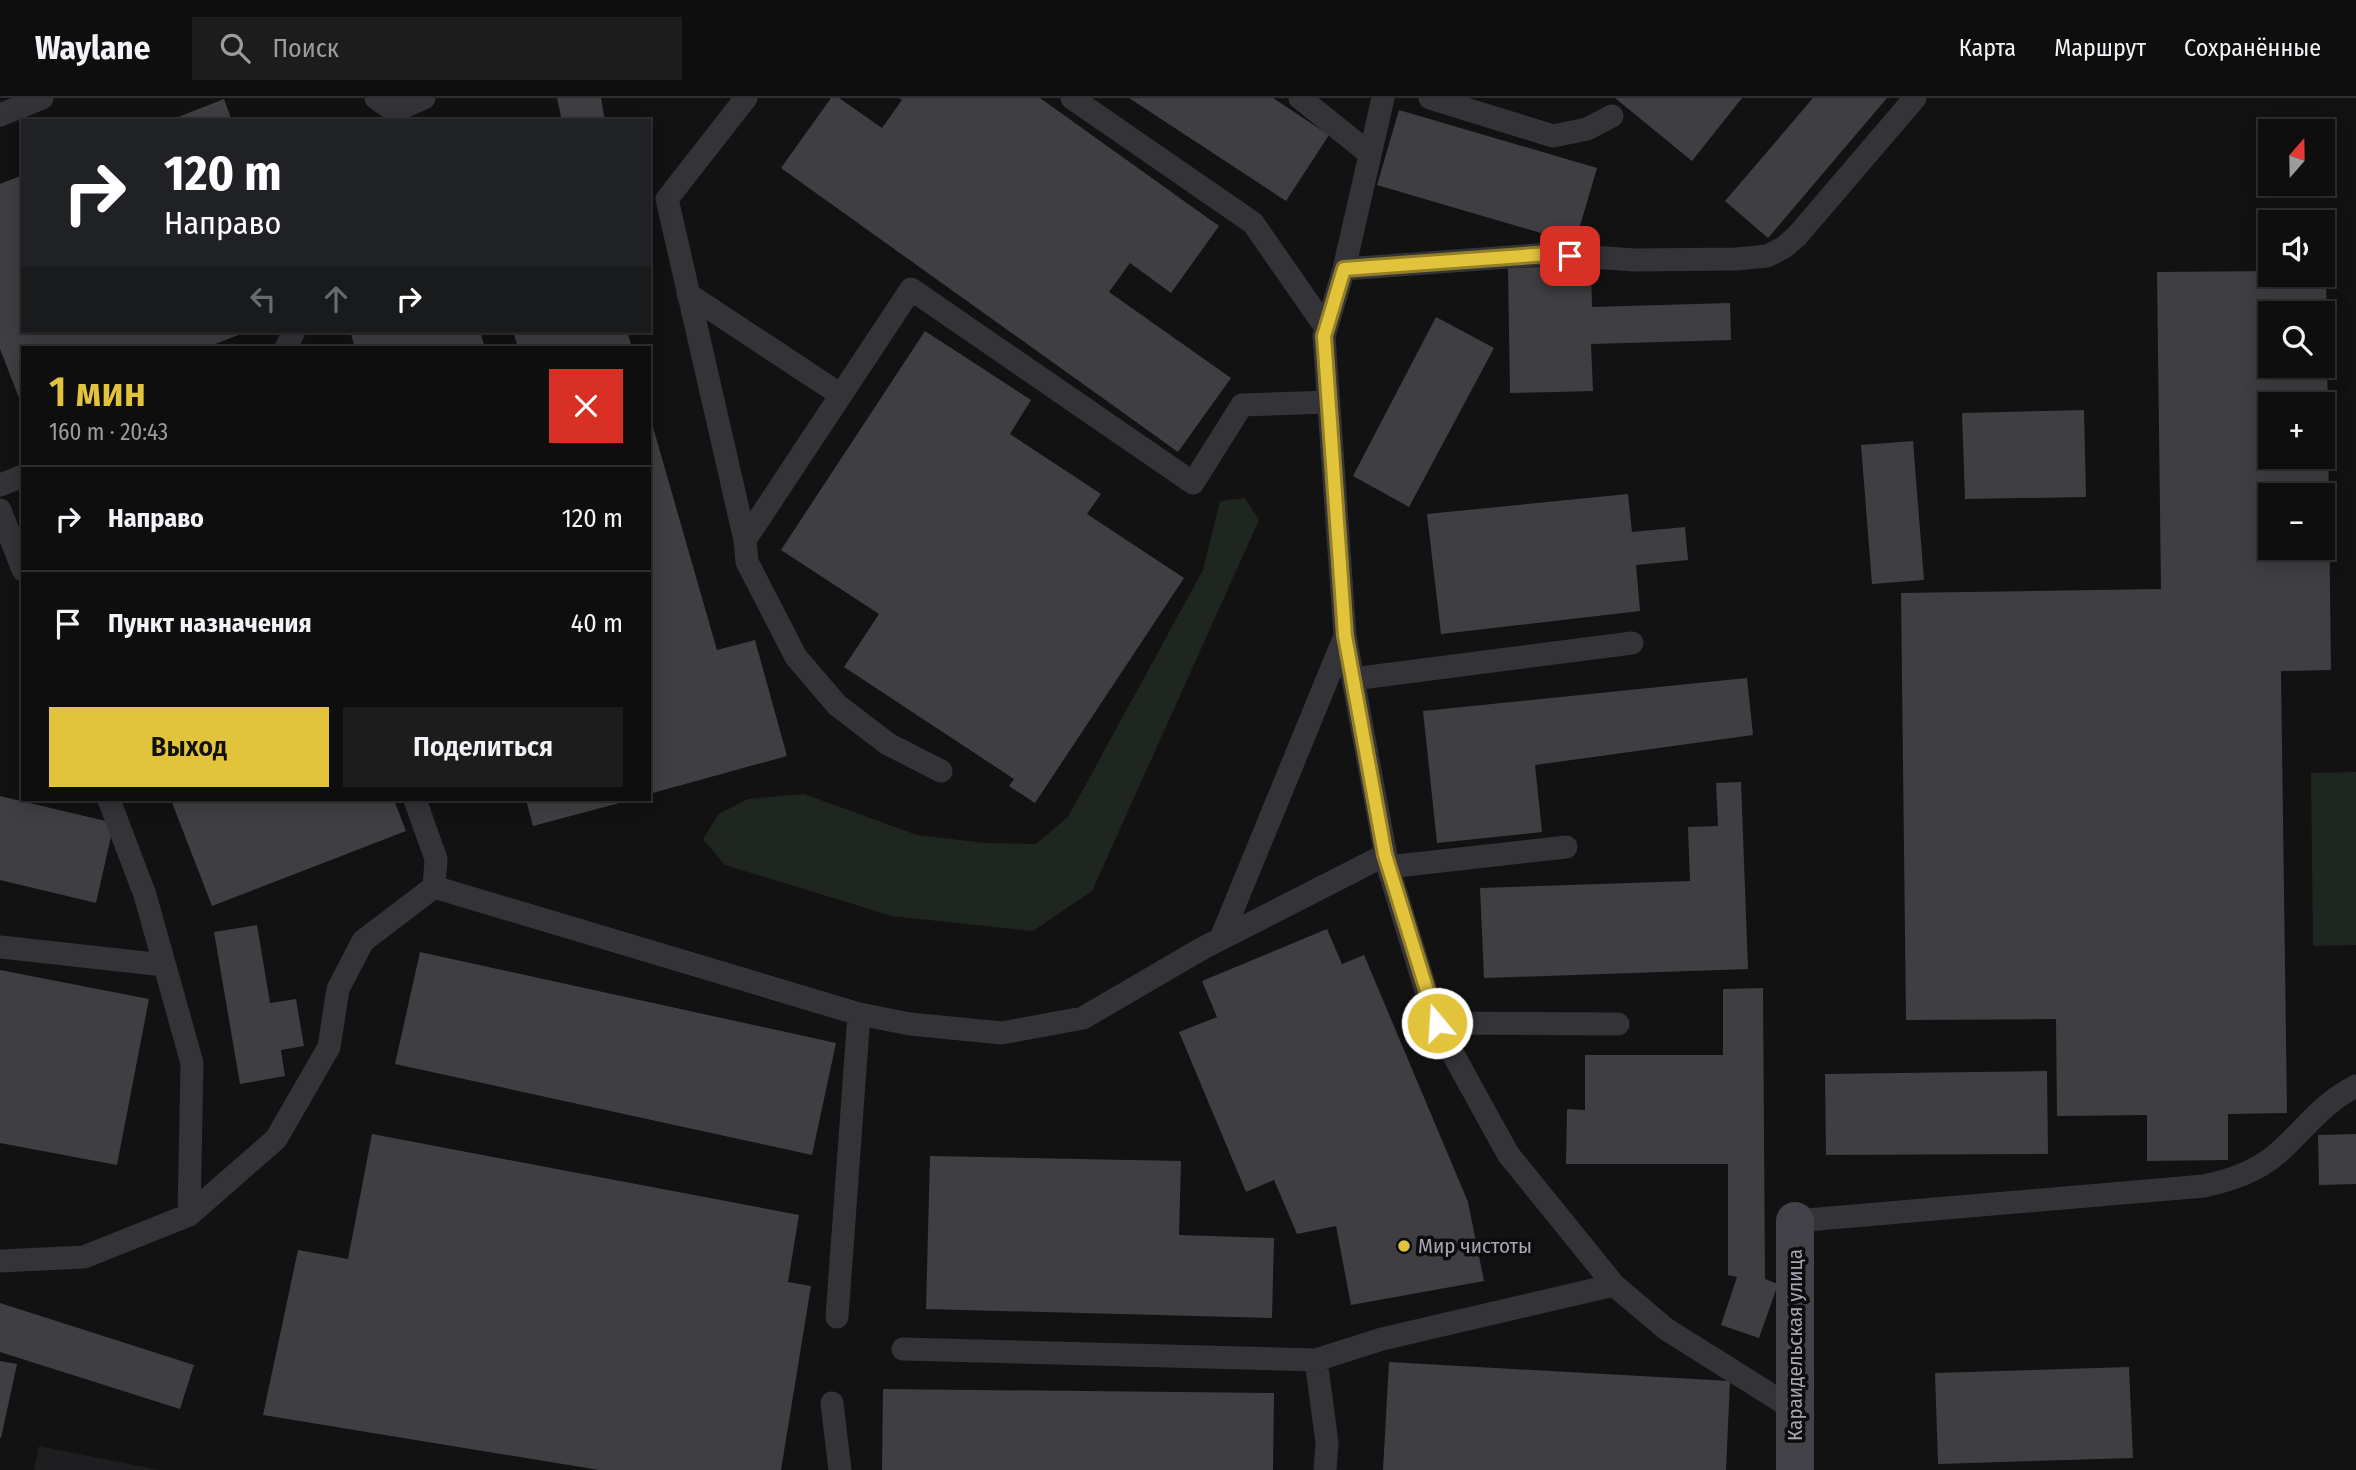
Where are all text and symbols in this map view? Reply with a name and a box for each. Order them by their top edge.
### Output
search box [192,17,682,80]
text: Waylane [35,28,150,68]
icon: search [216,29,254,67]
text: Поиск [272,33,339,64]
text: Карта [1959,34,2016,62]
text: Маршрут [2054,34,2146,62]
text: Сохранённые [2184,34,2321,62]
north arrow [2258,119,2334,196]
map controls [2258,119,2335,560]
text: 120 m [164,144,282,203]
icon: right [49,147,140,238]
text: Направо [164,204,281,242]
button: sound [2258,210,2335,287]
pin [1540,226,1600,286]
icon: arrive [1551,237,1589,275]
icon: left [244,280,282,318]
icon: ahead [317,280,355,318]
icon: right [390,280,428,318]
button: search [2258,301,2335,378]
text: 1 мин [49,367,146,417]
button: close [549,369,623,443]
button: + [2258,392,2335,469]
text: 160 m · 20:43 [49,418,168,446]
button: − [2258,483,2335,560]
icon: right [49,500,87,538]
text: Направо [108,503,204,534]
text: 120 m [562,503,623,534]
icon: arrive [49,605,87,643]
text: Пункт назначения [108,608,312,639]
text: 40 m [571,608,623,639]
button: Выход [49,707,329,787]
button: Поделиться [343,707,623,787]
position arrow [1400,986,1474,1060]
place label: Мир чистоты [1418,1233,1532,1259]
marker: Мир чистоты [1396,1238,1412,1254]
street label: Караидельская улица [1782,1249,1808,1441]

